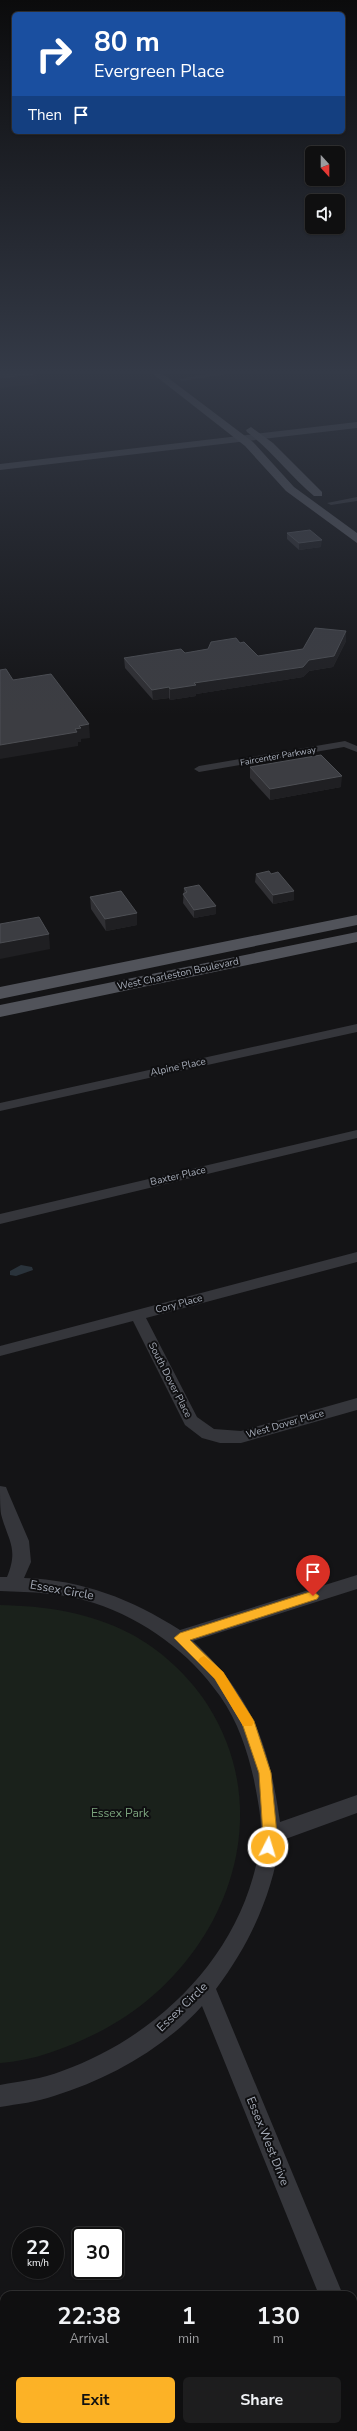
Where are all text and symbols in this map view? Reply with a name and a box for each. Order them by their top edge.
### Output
text: 80 m [94,23,160,61]
icon: right [28,28,80,80]
text: Evergreen Place [94,59,224,83]
icon: arrive [70,104,92,126]
text: Then [28,105,62,125]
north arrow [305,146,345,186]
map controls [305,146,345,234]
button: sound [305,194,345,234]
street label: Faircenter Parkway [239,743,317,769]
street label: West Charleston Boulevard [116,954,240,994]
street label: Alpine Place [149,1054,207,1080]
street label: Baxter Place [149,1163,207,1189]
street label: Cory Place [154,1291,204,1317]
street label: South Dover Place [145,1340,195,1420]
street label: West Dover Place [244,1406,326,1442]
pin [296,1555,330,1596]
icon: arrive [302,1561,324,1583]
street label: Essex Circle [29,1577,95,1603]
park label: Essex Park [91,1805,150,1821]
position arrow [247,1826,289,1868]
street label: Essex Circle [153,1979,211,2035]
street label: Essex West Drive [243,2094,293,2188]
speed limit sign: 30 [72,2227,124,2279]
text: 22 [26,2234,50,2261]
text: km/h [27,2256,49,2270]
text: 22:38 [57,2300,121,2332]
text: 1 [181,2300,196,2332]
text: 130 [257,2300,300,2332]
text: Arrival [69,2330,109,2348]
text: min [178,2330,199,2348]
text: m [273,2330,284,2348]
button: Exit [16,2377,175,2423]
button: Share [183,2377,341,2423]

